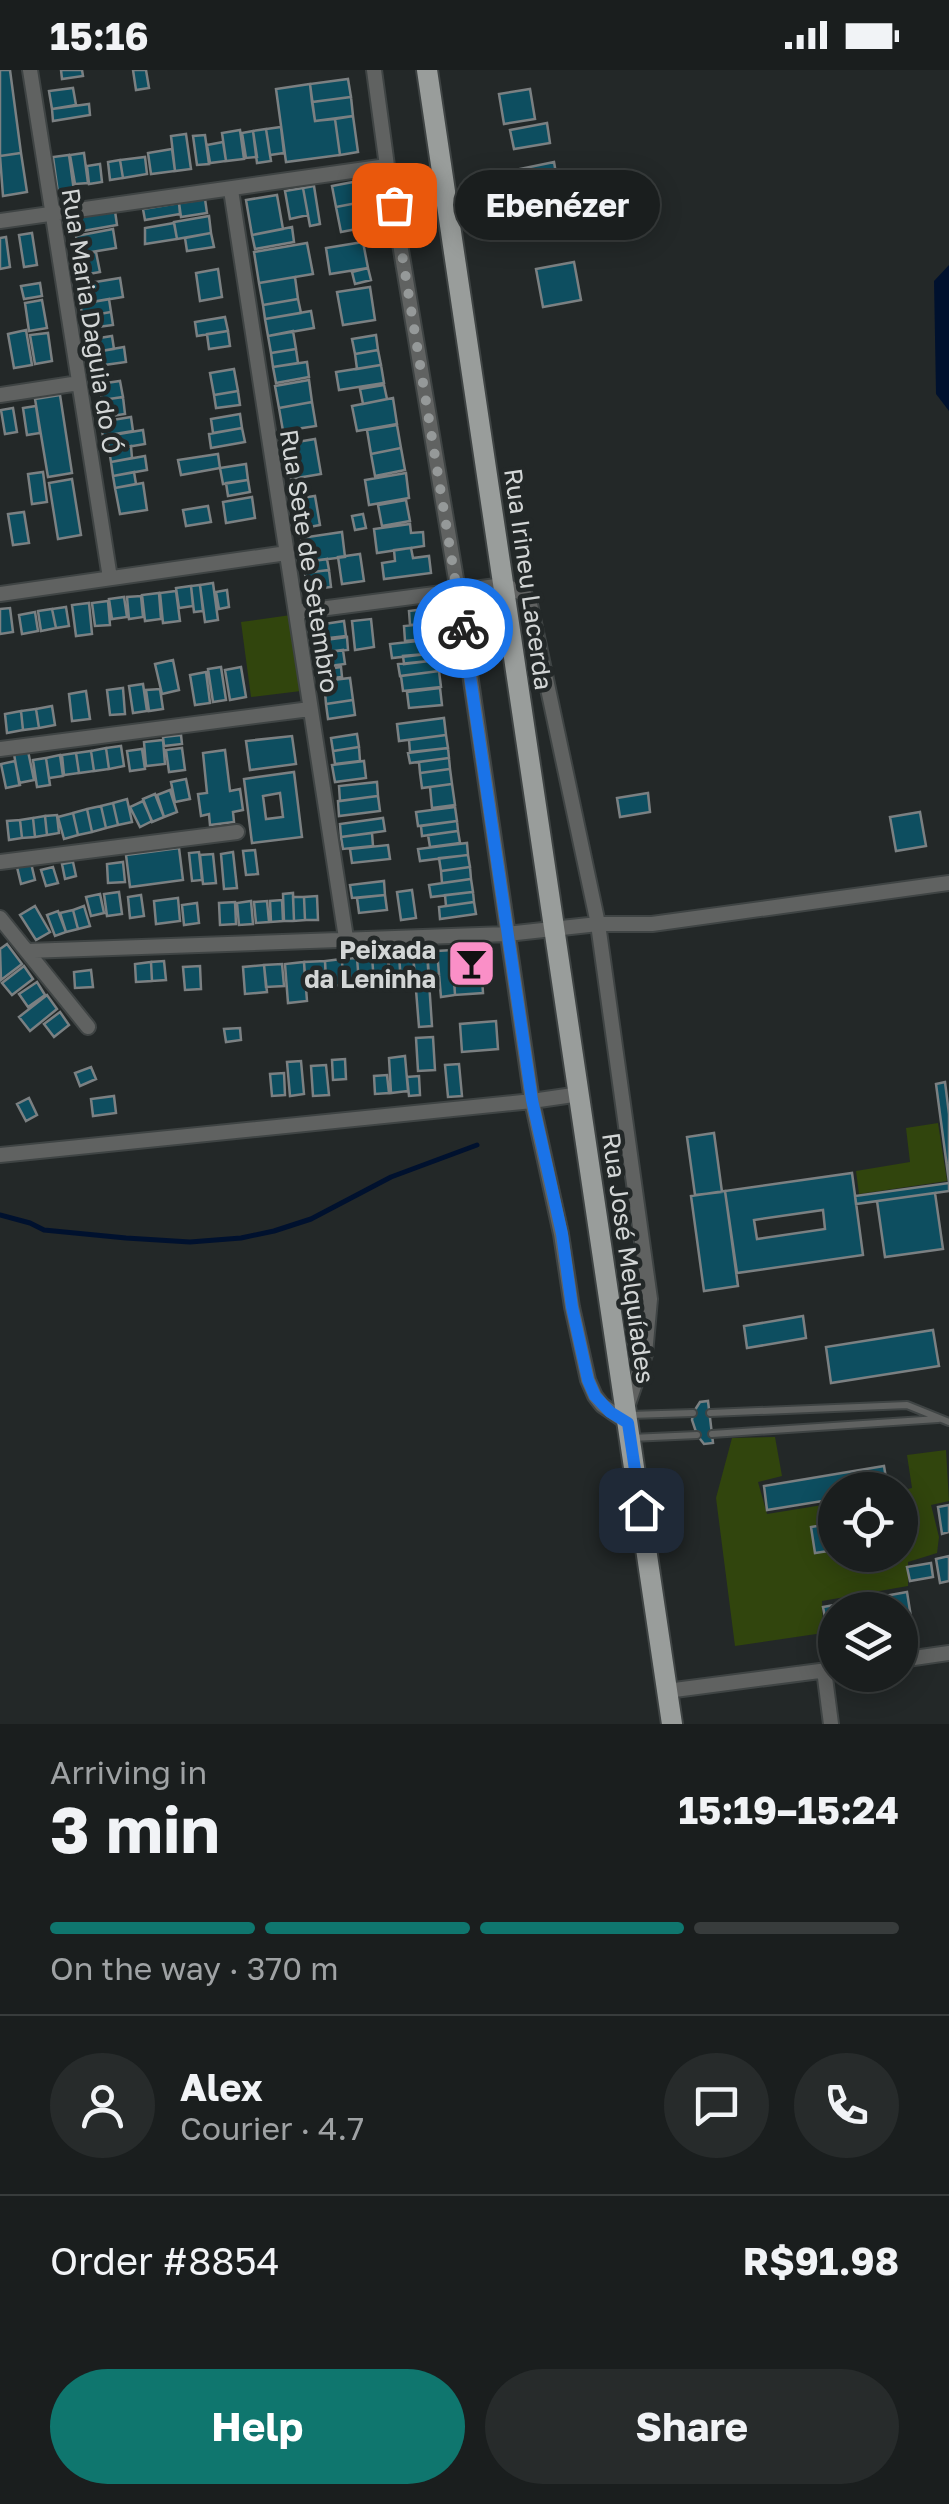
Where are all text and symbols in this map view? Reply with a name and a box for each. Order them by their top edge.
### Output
text: 15:16 [50,13,149,58]
pin [352,163,437,248]
callout: Ebenézer [454,170,659,240]
icon: bag [367,178,422,233]
street label: Rua Maria Daguia do Ó [56,186,128,456]
text: Ebenézer [485,186,630,224]
street label: Rua Sete de Setembro [274,427,346,695]
street label: Rua Irineu Lacerda [498,466,560,692]
courier [413,578,513,678]
icon: bike [436,601,491,656]
place label: Peixada da Leninha [304,934,436,994]
bar icon: Peixada da Leninha [445,937,497,989]
street label: Rua José Melquíades [596,1131,662,1385]
pin [599,1468,684,1553]
map controls [818,1472,918,1692]
button: locate [818,1472,918,1572]
icon: home [614,1483,669,1538]
button: layers [818,1592,918,1692]
text: Arriving in [50,1753,207,1791]
text: 15:19–15:24 [678,1787,899,1832]
text: 3 min [50,1789,220,1867]
text: On the way · 370 m [50,1949,338,1987]
button: person [50,2053,155,2158]
button: chat [664,2053,769,2158]
button: phone [794,2053,899,2158]
text: Alex [180,2064,263,2109]
text: Courier · 4.7 [180,2109,364,2147]
text: Order #8854 [50,2238,280,2283]
text: R$91.98 [743,2238,899,2283]
button: Help [50,2369,465,2484]
button: Share [485,2369,899,2484]

